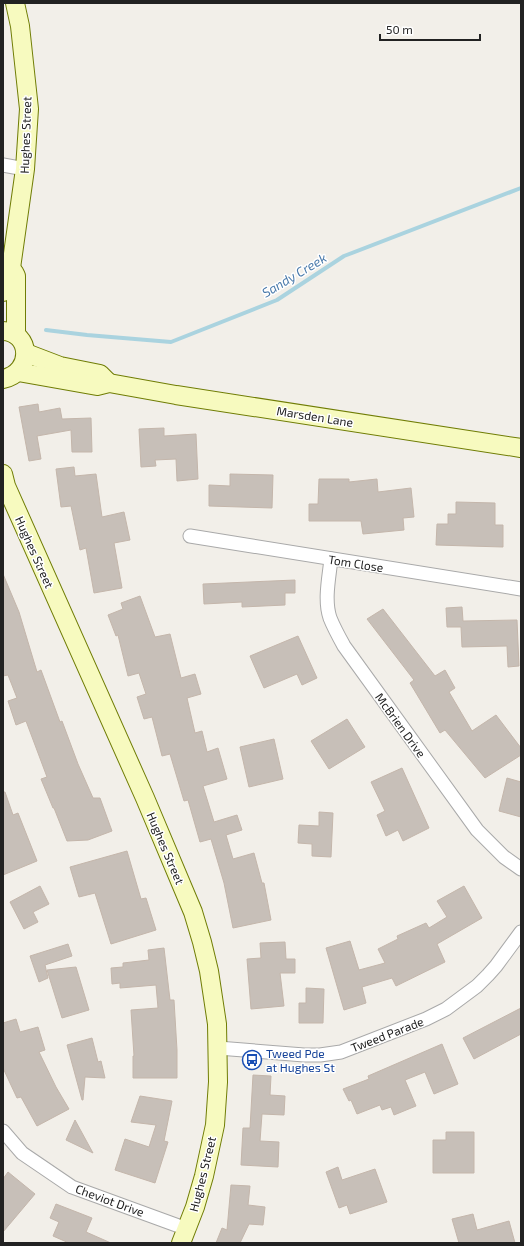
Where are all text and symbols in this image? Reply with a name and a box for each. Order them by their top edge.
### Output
scale bar [380,16,480,42]
text: 50 m [386,22,413,36]
street label: Hughes Street [17,96,33,174]
water label: Sandy Creek [259,249,329,301]
street label: Marsden Lane [276,403,354,429]
street label: Hughes Street [13,514,57,590]
street label: Tom Close [328,552,384,574]
street label: McBrien Drive [373,690,429,760]
street label: Hughes Street [144,810,188,887]
street label: Tweed Parade [349,1014,425,1054]
place label: Tweed Pde at Hughes St [266,1046,335,1074]
bus stop icon: Tweed Pde at Hughes St [241,1049,263,1071]
street label: Hughes Street [186,1134,218,1213]
street label: Cheviot Drive [74,1181,146,1219]

